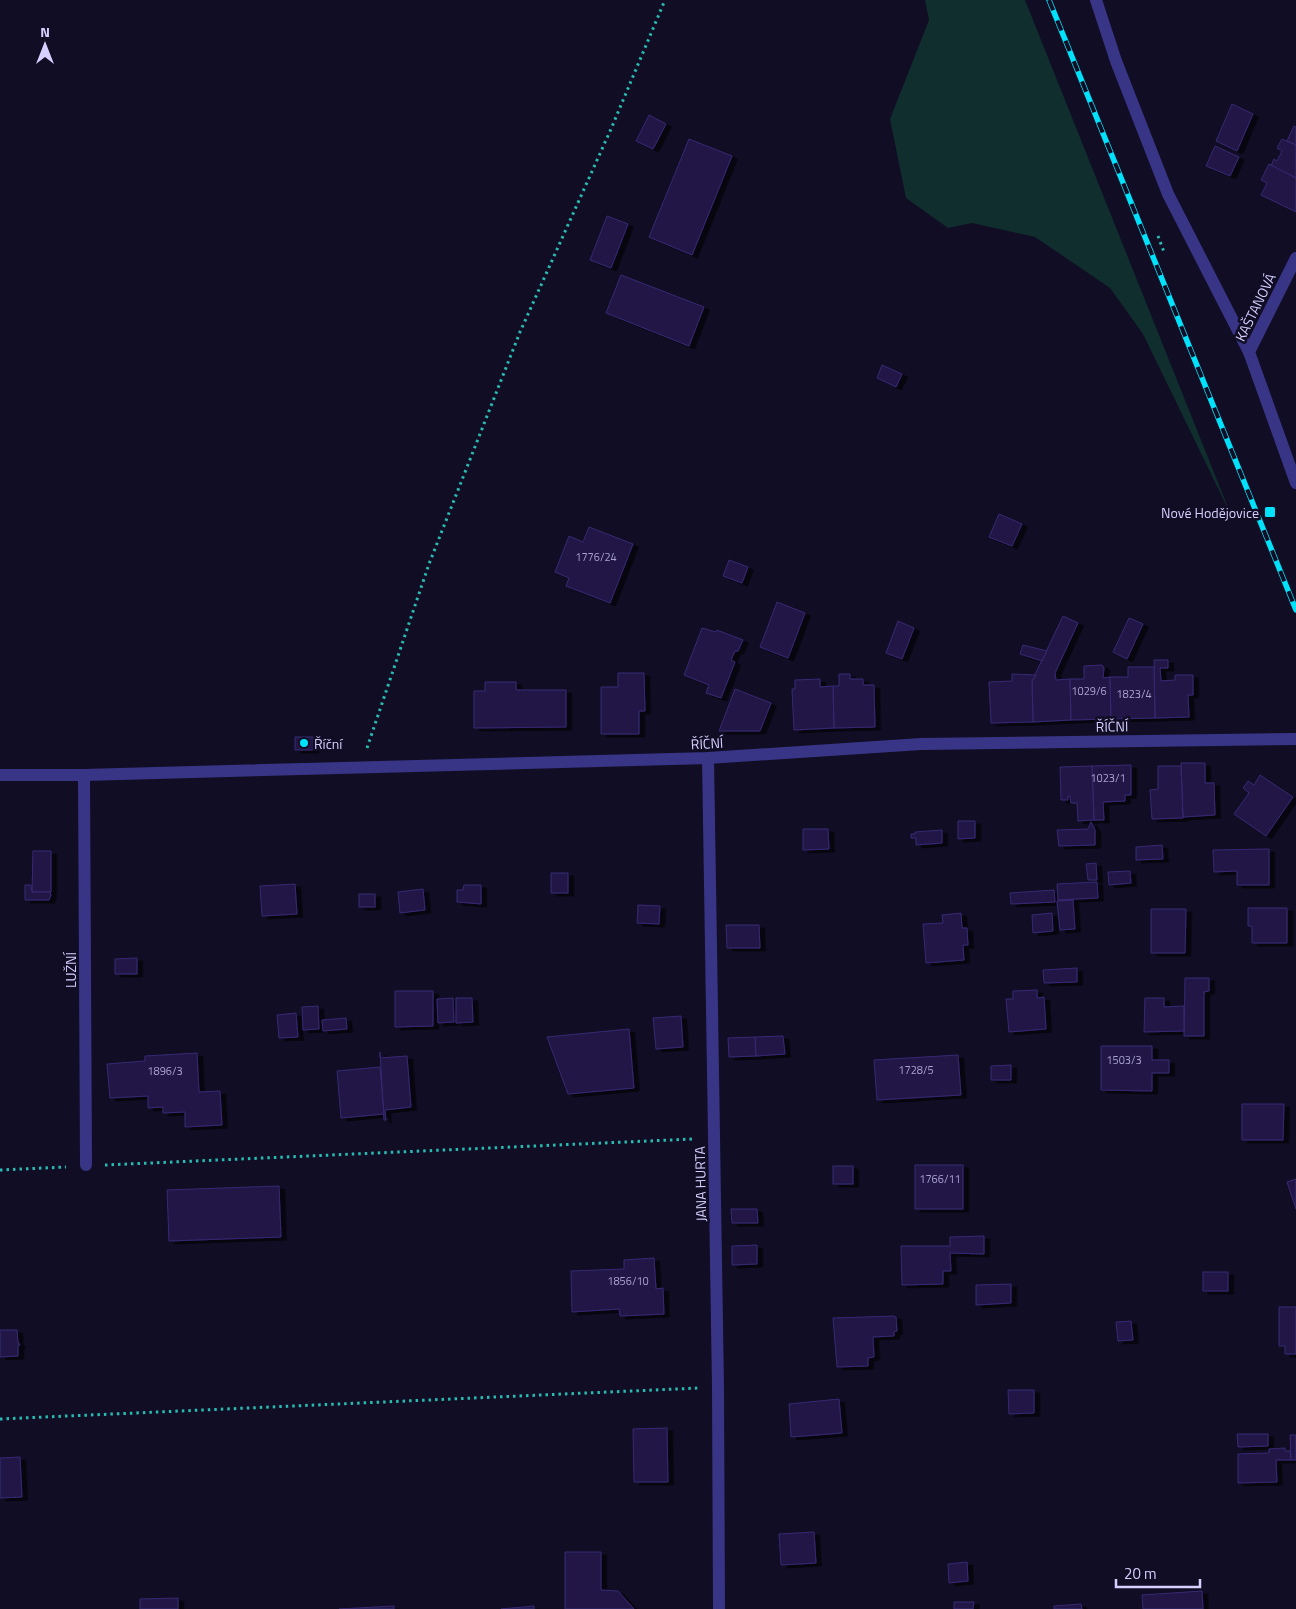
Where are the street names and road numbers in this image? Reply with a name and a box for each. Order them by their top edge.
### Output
street label: KAŠTANOVÁ [1229,269,1281,345]
street label: ŘÍČNÍ [1096,715,1129,737]
street label: ŘÍČNÍ [690,732,724,754]
street label: LUŽNÍ [60,951,81,988]
street label: JANA HURTA [689,1146,711,1222]

